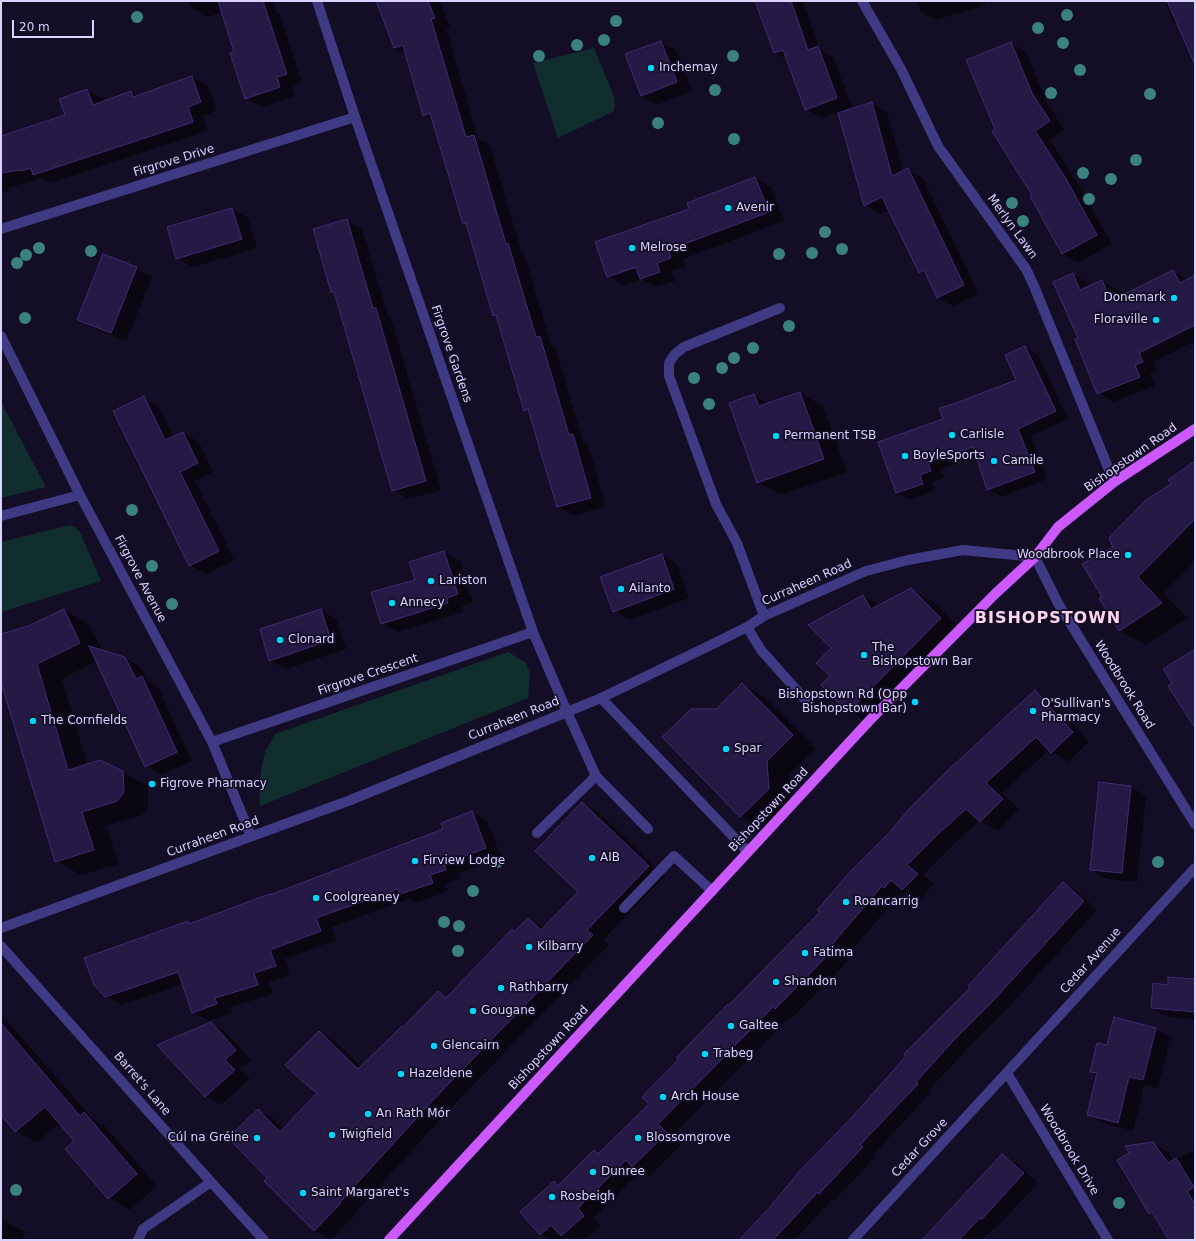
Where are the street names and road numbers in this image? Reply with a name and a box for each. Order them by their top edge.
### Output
street label: Firgrove Drive [132,142,216,180]
street label: Merlyn Lawn [984,192,1040,262]
street label: Firgrove Gardens [428,303,474,405]
street label: Bishopstown Road [1082,421,1180,495]
street label: Firgrove Avenue [111,533,169,625]
street label: Curraheen Road [760,557,854,609]
street label: Woodbrook Road [1091,638,1157,732]
street label: Firgrove Crescent [316,651,420,699]
street label: Curraheen Road [466,694,562,744]
street label: Bishopstown Road [726,765,812,855]
street label: Curraheen Road [165,814,261,860]
street label: Cedar Avenue [1058,925,1124,997]
street label: Bishopstown Road [506,1003,592,1093]
street label: Barret's Lane [111,1049,173,1119]
street label: Woodbrook Drive [1036,1102,1102,1198]
street label: Cedar Grove [889,1116,951,1180]

